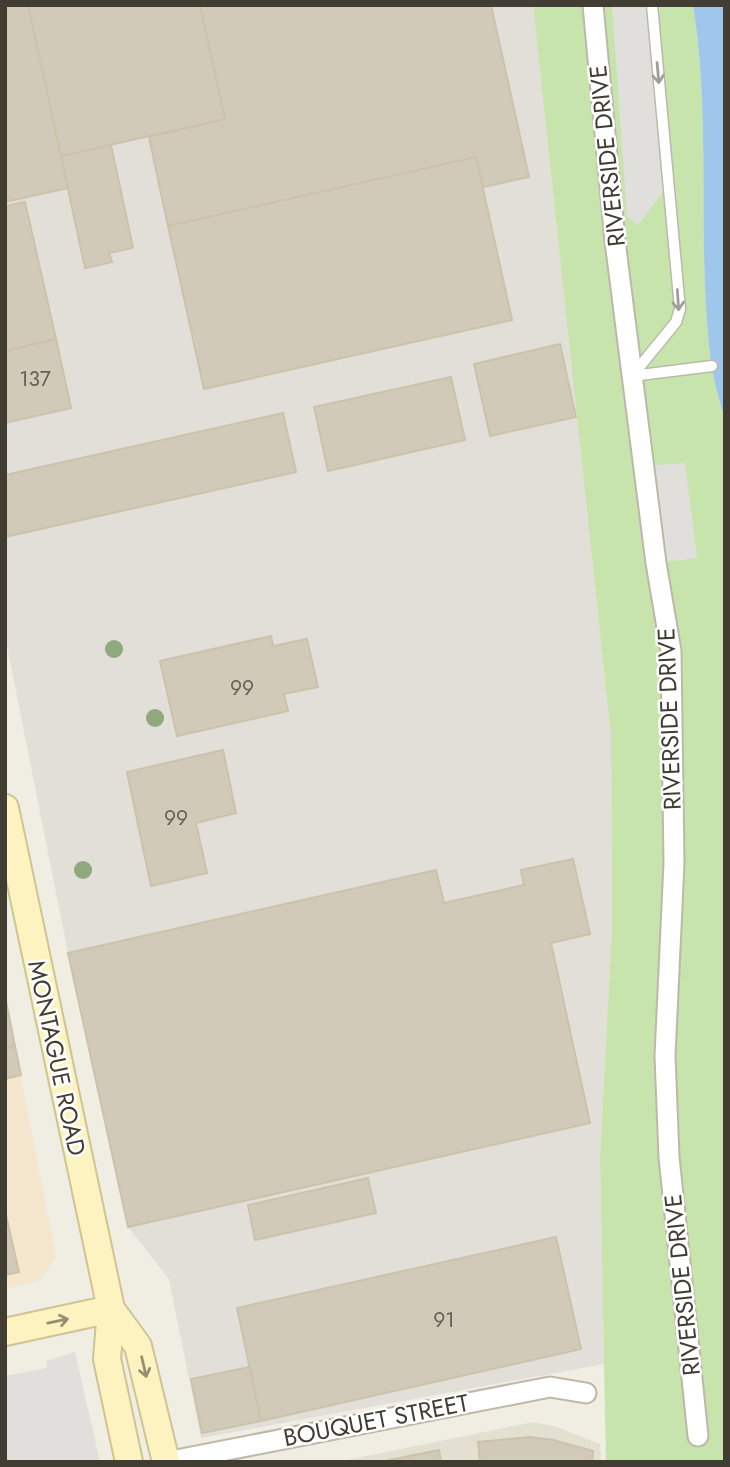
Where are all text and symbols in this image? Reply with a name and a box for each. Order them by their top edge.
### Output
one-way arrow [652,61,665,84]
street label: RIVERSIDE DRIVE [580,64,634,248]
one-way arrow [672,288,685,311]
house number: 137 [19,364,51,394]
street label: RIVERSIDE DRIVE [648,627,690,811]
house number: 99 [230,673,254,703]
house number: 99 [164,803,188,833]
street label: MONTAGUE ROAD [19,957,95,1159]
street label: RIVERSIDE DRIVE [655,1193,709,1377]
house number: 91 [433,1305,455,1335]
one-way arrow [46,1313,69,1327]
one-way arrow [138,1355,151,1378]
street label: BOUQUET STREET [280,1385,472,1455]

